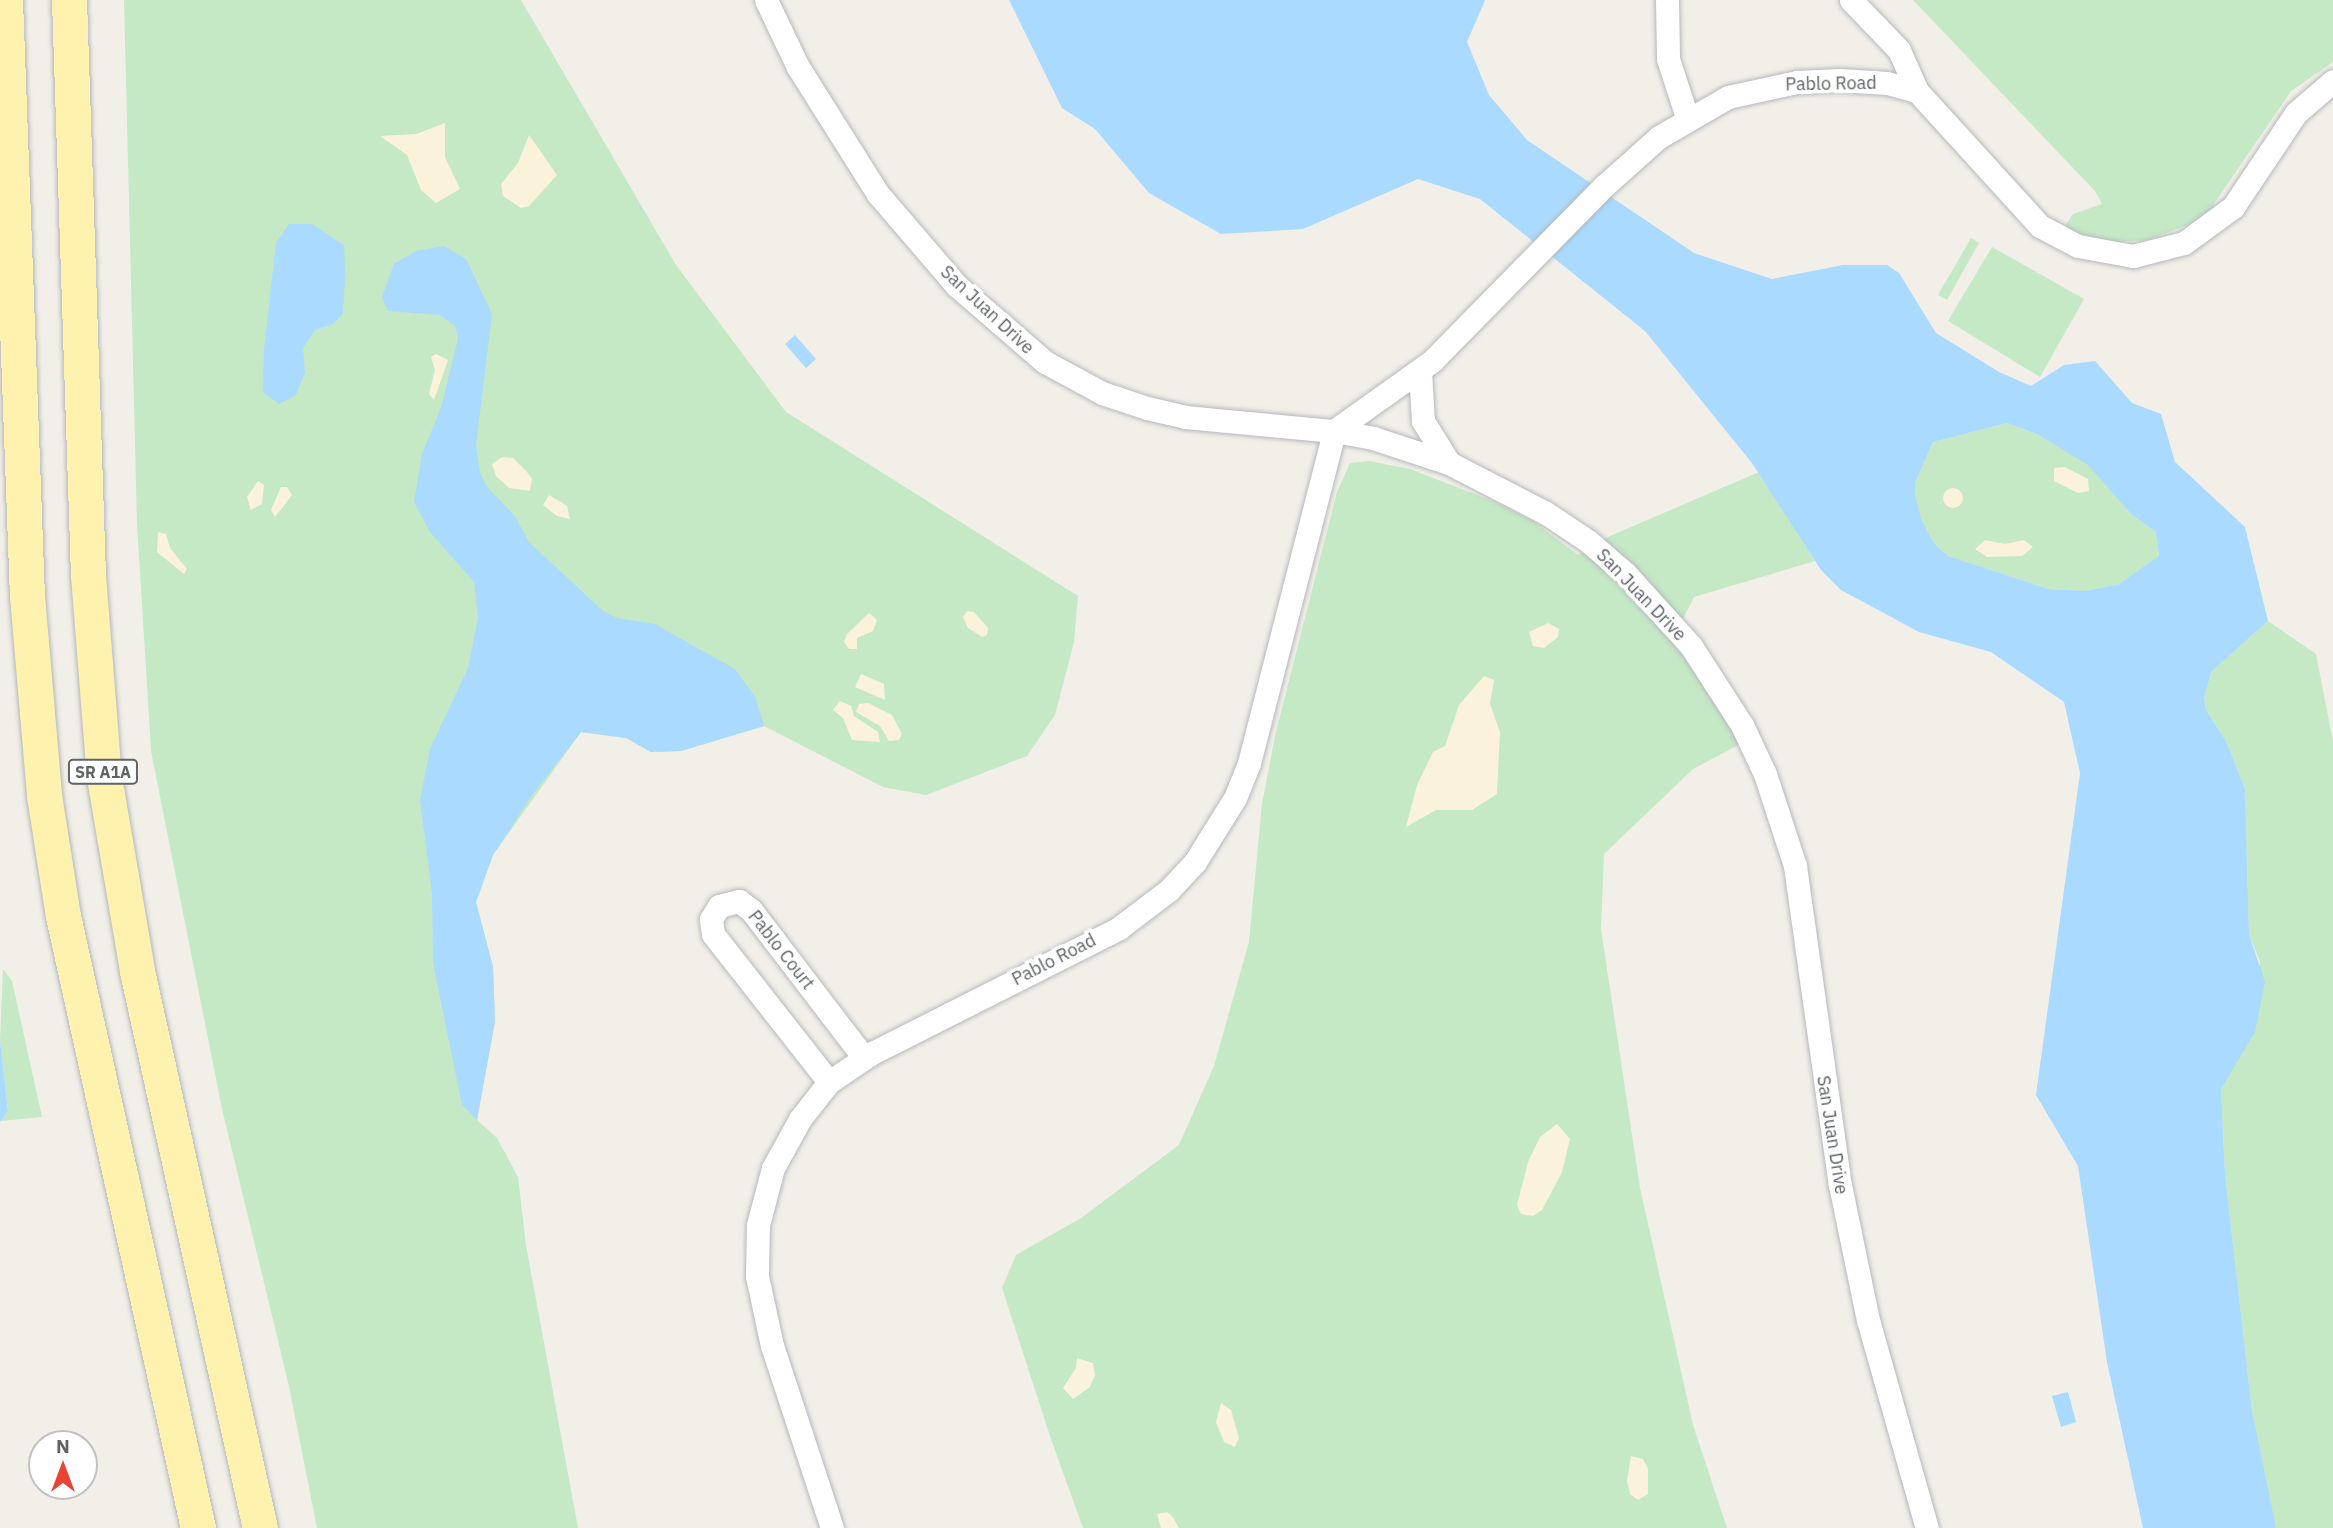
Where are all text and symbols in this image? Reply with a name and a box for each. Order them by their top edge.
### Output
street label: Pablo Road [1785,72,1877,96]
street label: San Juan Drive [936,261,1038,359]
street label: San Juan Drive [1592,544,1690,646]
road number: SR A1A [66,760,140,785]
street label: Pablo Court [743,906,819,994]
street label: Pablo Road [1008,930,1100,990]
street label: San Juan Drive [1812,1074,1852,1196]
north arrow [28,1430,98,1500]
text: N [56,1434,70,1458]

